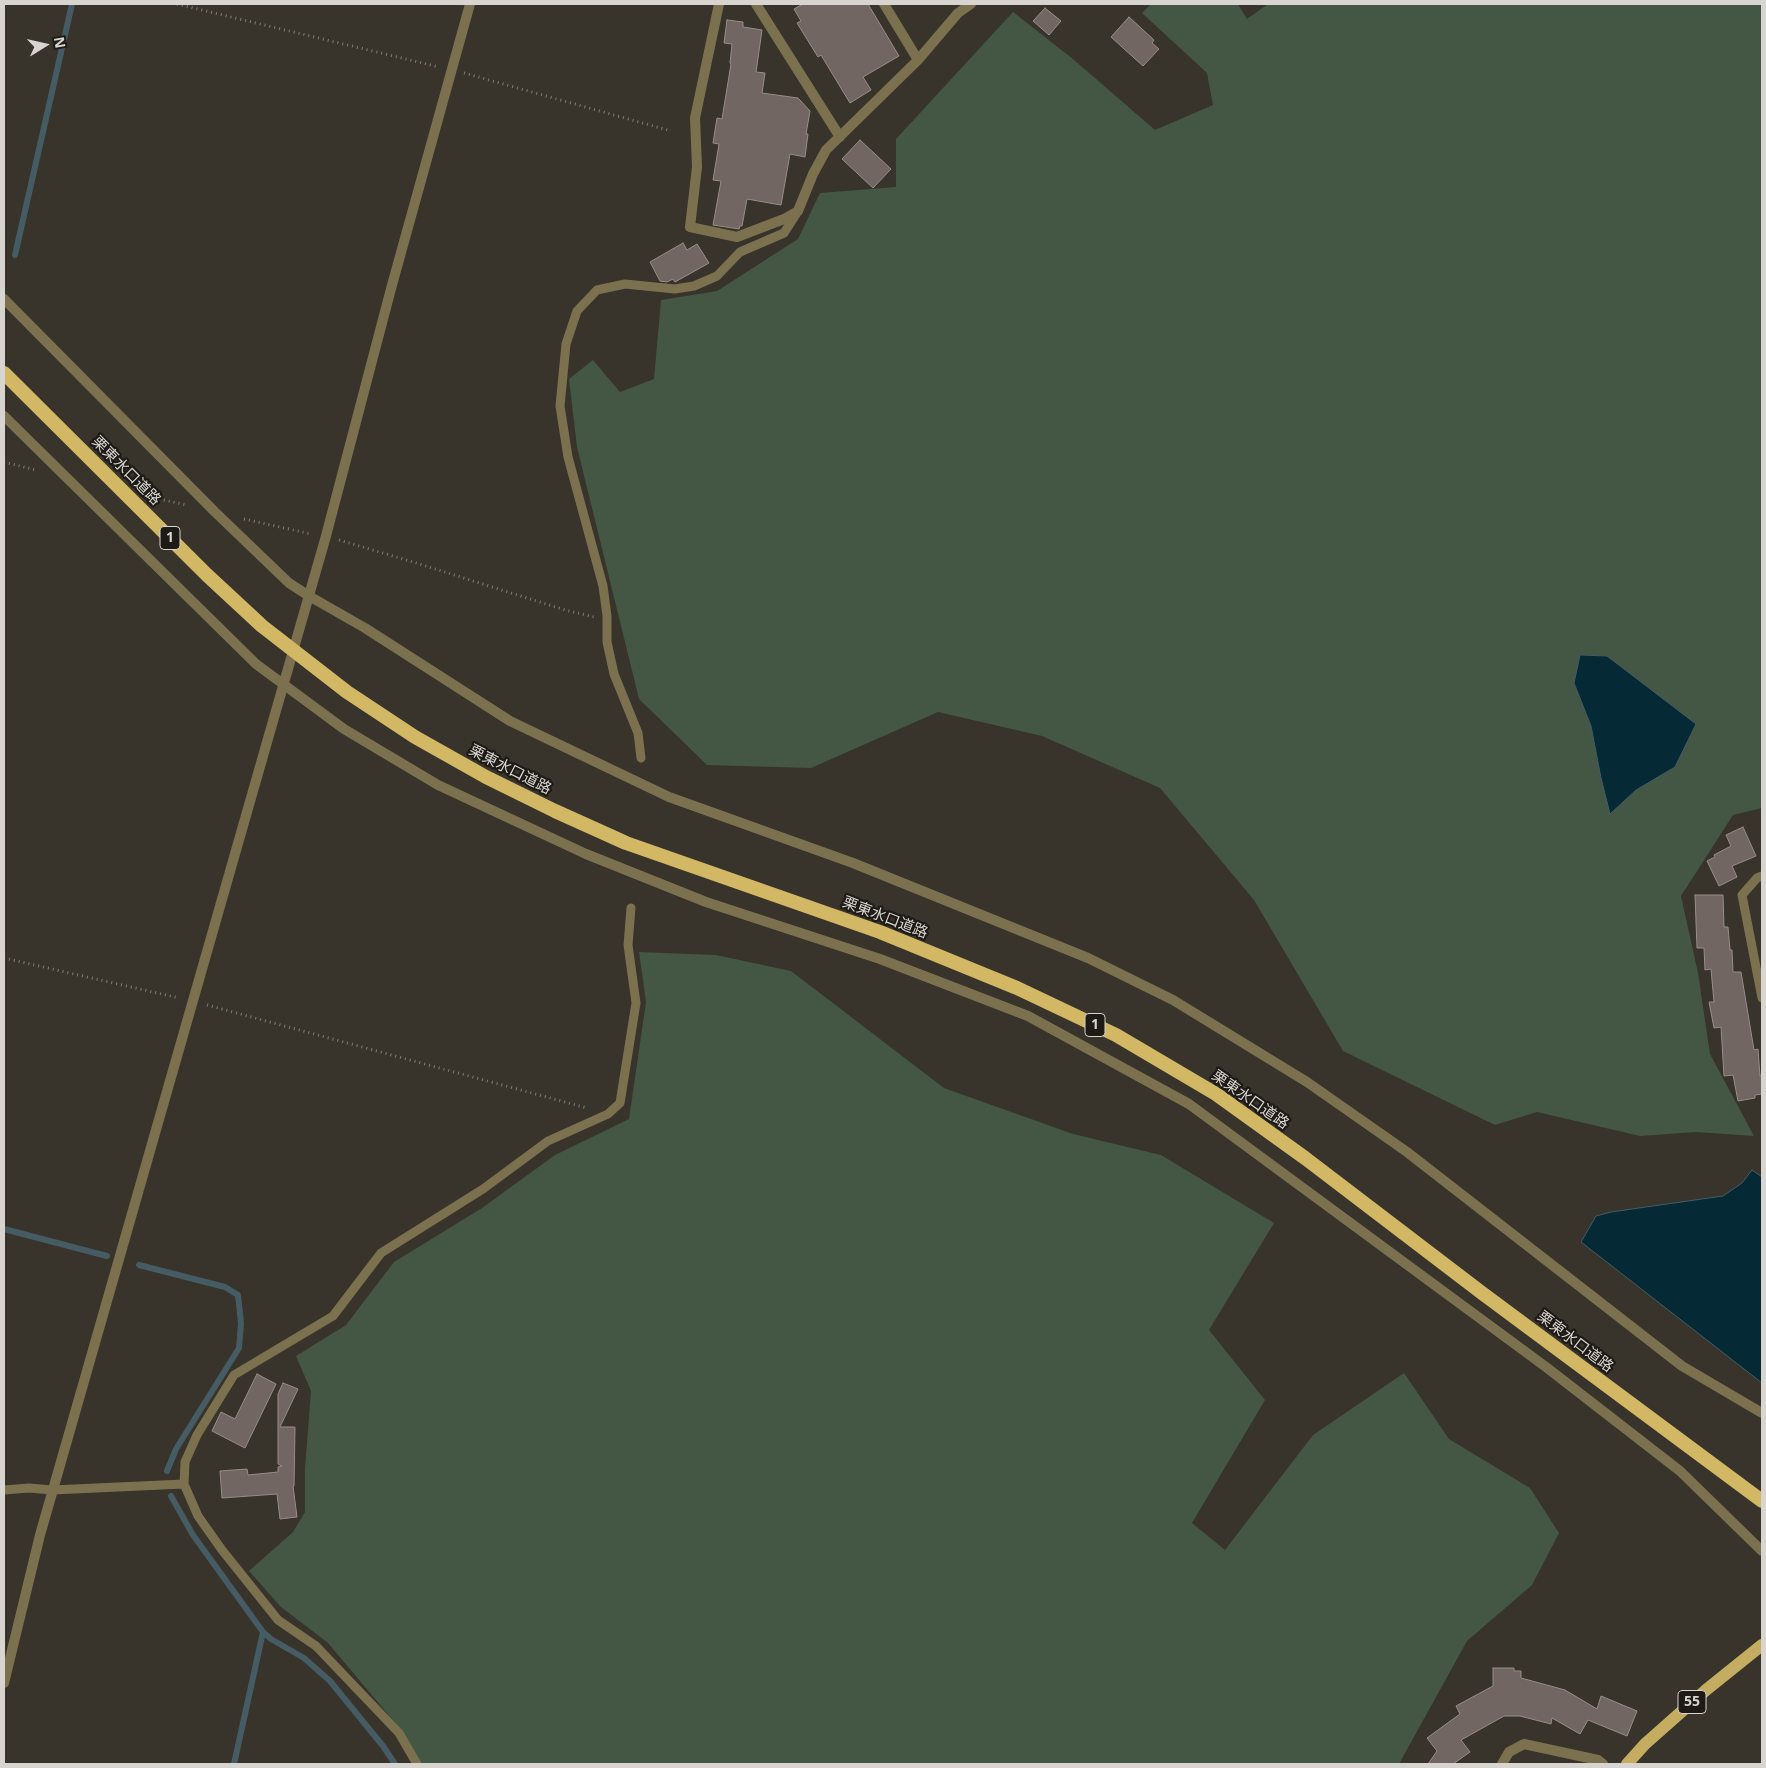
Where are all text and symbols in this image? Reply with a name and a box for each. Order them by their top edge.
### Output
north arrow [20,20,70,70]
text: N [50,35,71,50]
street label: 栗東水口道路 [88,433,164,509]
road number: 1 [160,526,180,550]
street label: 栗東水口道路 [466,742,554,798]
street label: 栗東水口道路 [840,893,930,943]
road number: 1 [1085,1014,1105,1036]
street label: 栗東水口道路 [1208,1067,1292,1133]
street label: 栗東水口道路 [1534,1308,1616,1376]
road number: 55 [1678,1690,1706,1714]

